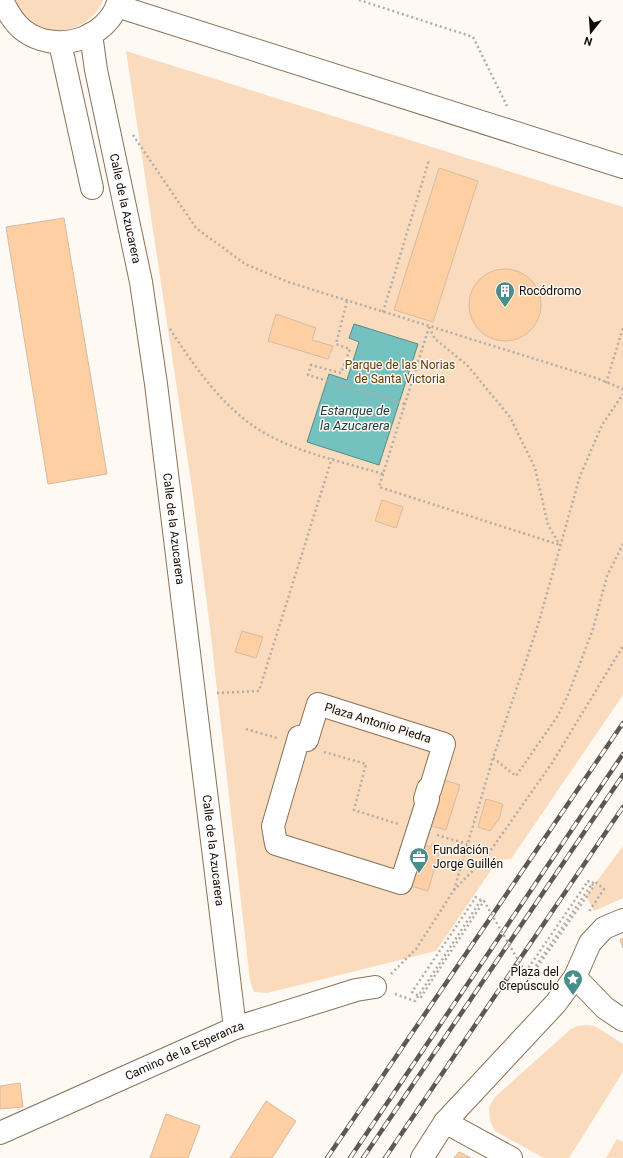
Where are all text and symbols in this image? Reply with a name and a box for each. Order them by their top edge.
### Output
north arrow [571,12,611,52]
text: N [582,34,594,48]
street label: Calle de la Azucarera [107,152,144,265]
building icon: Rocódromo [494,280,516,308]
place label: Rocódromo [519,284,581,298]
park label: Parque de las Norias de Santa Victoria [345,358,455,386]
water label: Estanque de la Azucarera [320,403,390,433]
street label: Calle de la Azucarera [160,472,188,585]
street label: Plaza Antonio Piedra [323,700,433,746]
street label: Calle de la Azucarera [199,794,227,907]
place label: Fundación Jorge Guillén [433,843,503,871]
office icon: Fundación Jorge Guillén [408,846,430,874]
place label: Plaza del Crepúsculo [499,965,559,993]
place icon: Plaza del Crepúsculo [562,968,584,996]
street label: Camino de la Esperanza [123,1019,246,1083]

